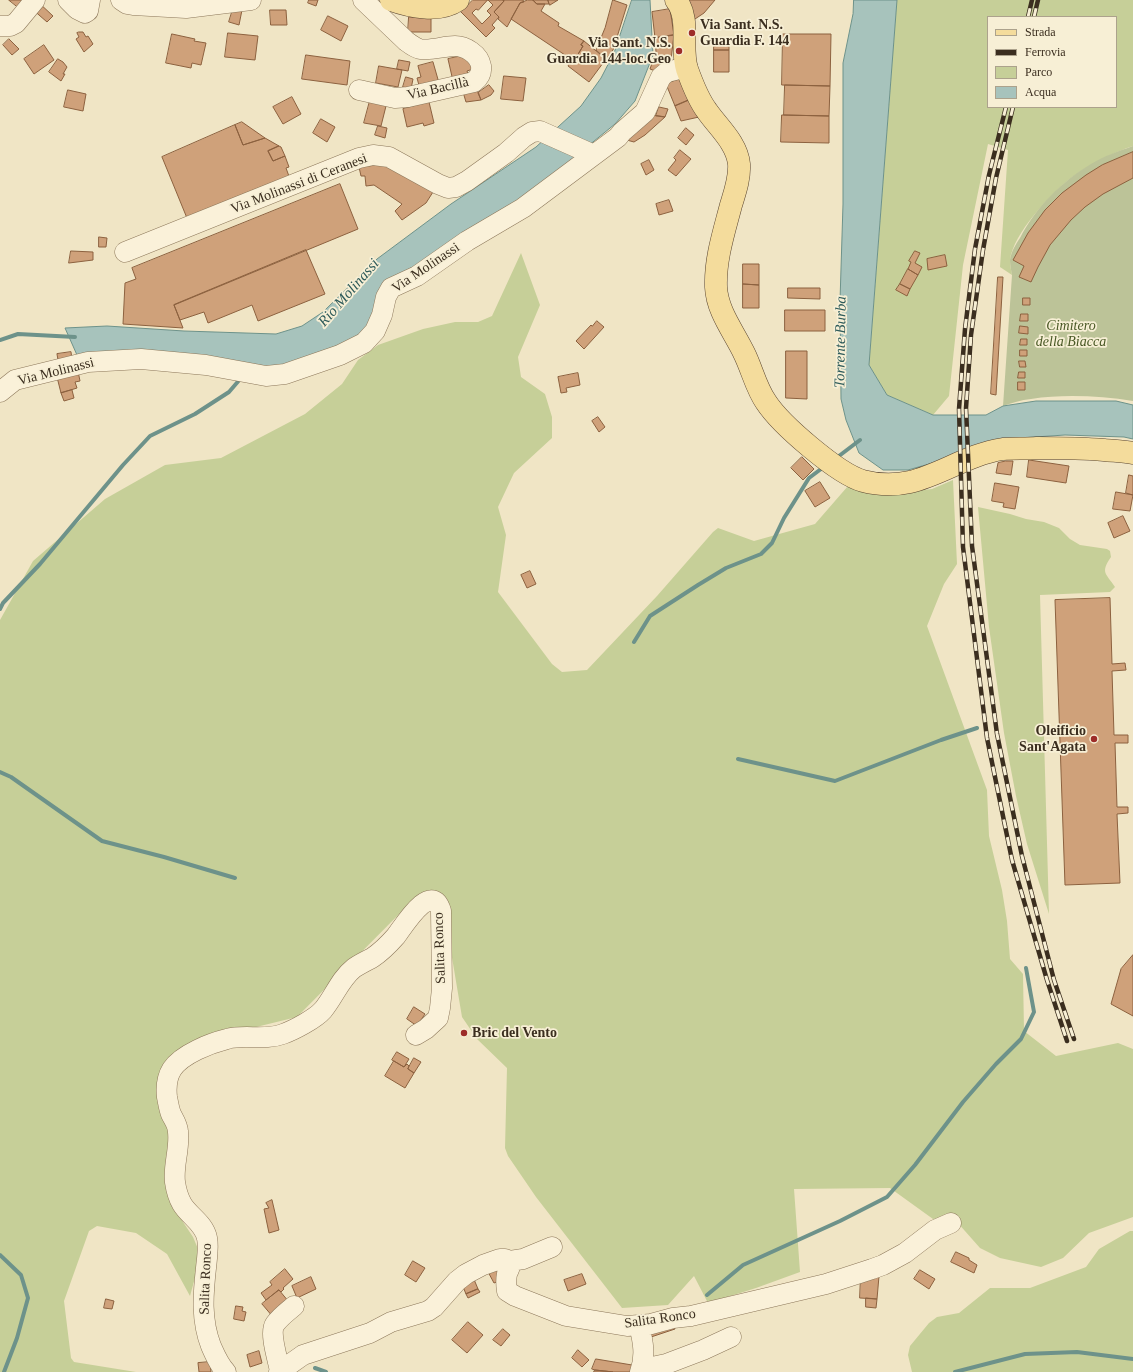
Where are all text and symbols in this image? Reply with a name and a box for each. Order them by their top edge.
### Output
legend [987,16,1117,108]
place label: Via Sant. N.S. Guardia F. 144 [700,17,789,50]
text: Strada [1025,25,1056,39]
marker: Via Sant. N.S. Guardia F. 144 [687,28,697,38]
place label: Via Sant. N.S. Guardia 144-loc.Geo [547,35,671,68]
text: Ferrovia [1025,45,1066,59]
marker: Via Sant. N.S. Guardia 144-loc.Geo [674,46,684,56]
text: Parco [1025,65,1052,79]
street label: Via Bacillà [406,74,470,104]
text: Acqua [1025,85,1056,99]
street label: Via Molinassi di Ceranesi [228,150,370,218]
street label: Via Molinassi [389,239,463,297]
water label: Rio Molinassi [315,255,383,331]
water label: Torrente Burba [831,296,851,388]
park label: Cimitero della Biacca [1036,318,1106,350]
street label: Via Molinassi [16,354,96,390]
place label: Oleificio Sant'Agata [1019,723,1086,756]
marker: Oleificio Sant'Agata [1089,734,1099,744]
street label: Salita Ronco [430,912,450,984]
place label: Bric del Vento [472,1025,557,1041]
marker: Bric del Vento [459,1028,469,1038]
street label: Salita Ronco [196,1243,216,1315]
street label: Salita Ronco [623,1306,697,1332]

